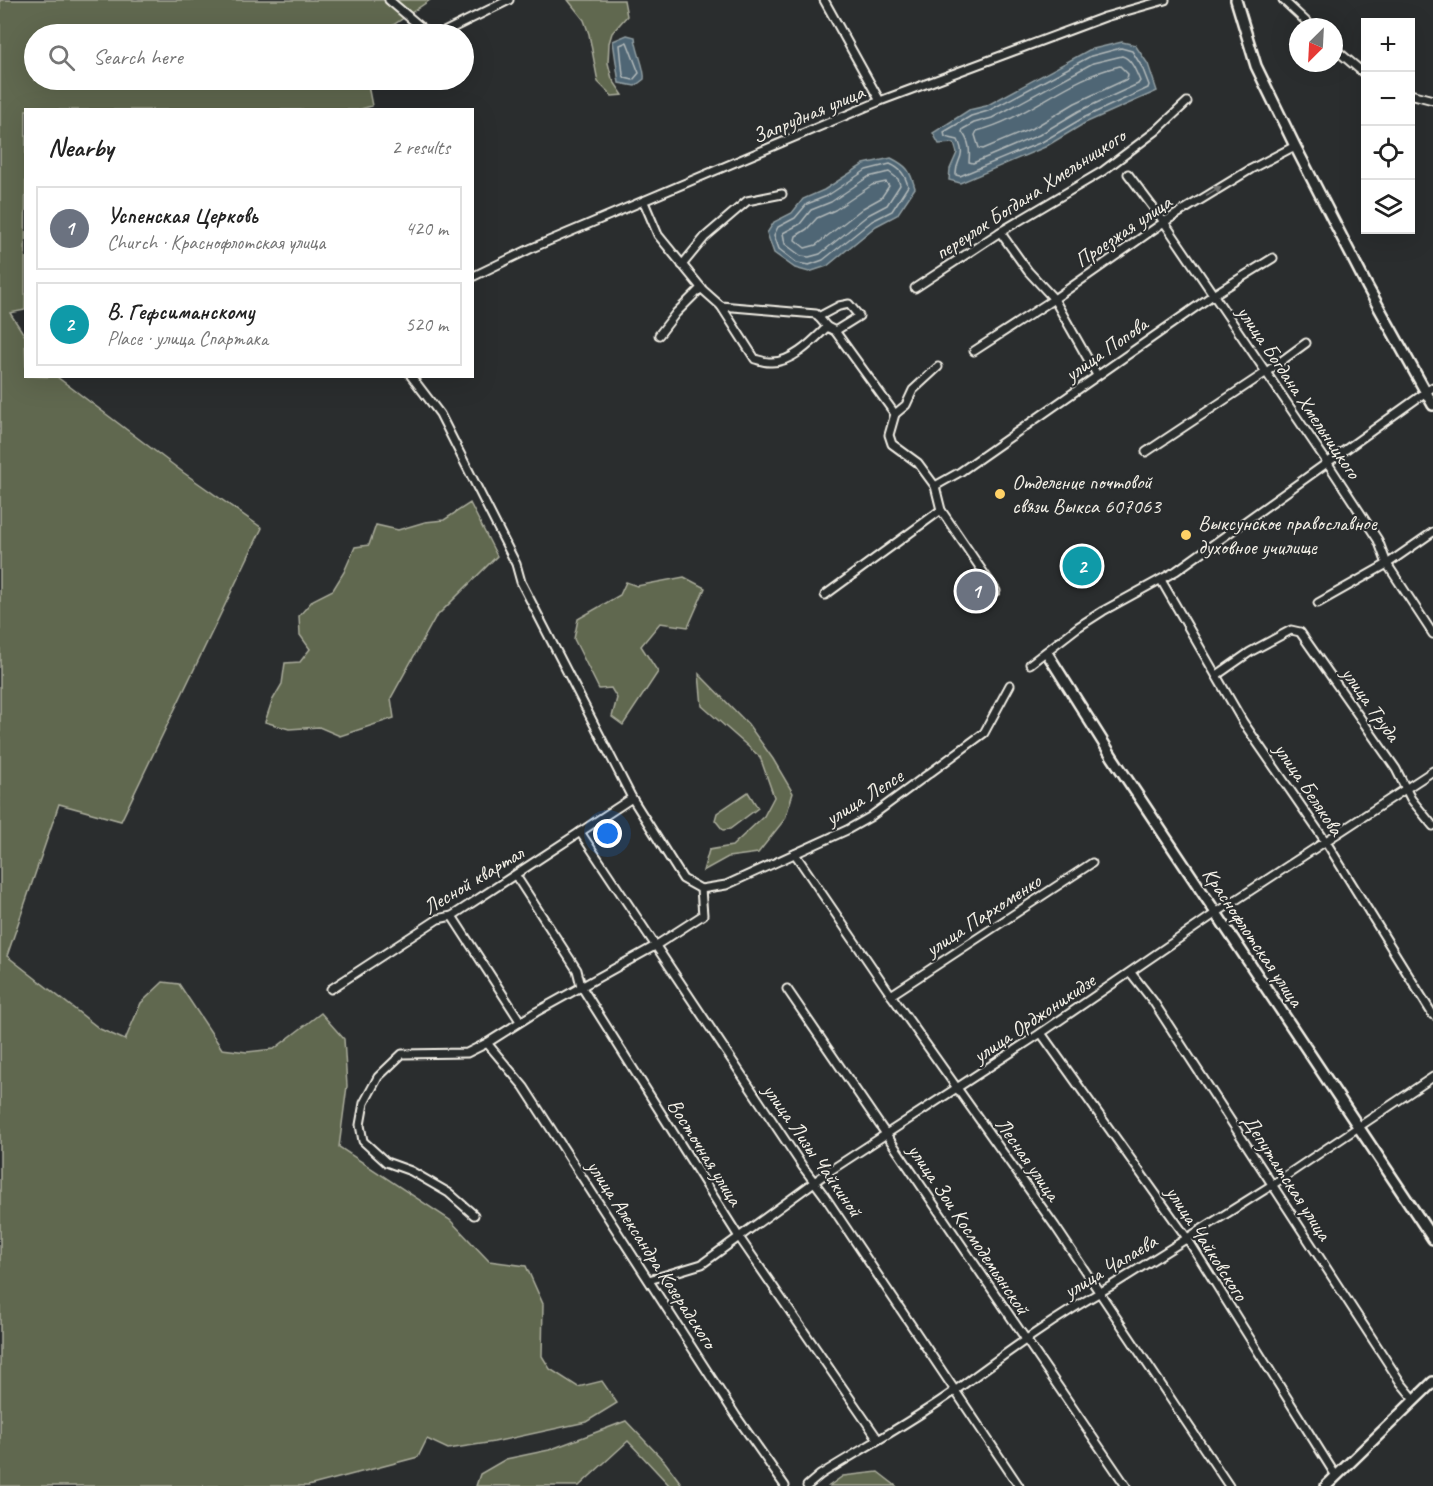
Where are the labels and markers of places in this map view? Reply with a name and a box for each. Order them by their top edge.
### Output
place label: Отделение почтовой связи Выкса 607063 [1012,469,1162,519]
marker: Отделение почтовой связи Выкса 607063 [993,487,1007,501]
place label: Выксунское православное духовное училище [1198,510,1378,560]
marker: Выксунское православное духовное училище [1179,528,1193,542]
pin: 2 [1062,544,1102,588]
pin: 1 [956,568,996,614]

